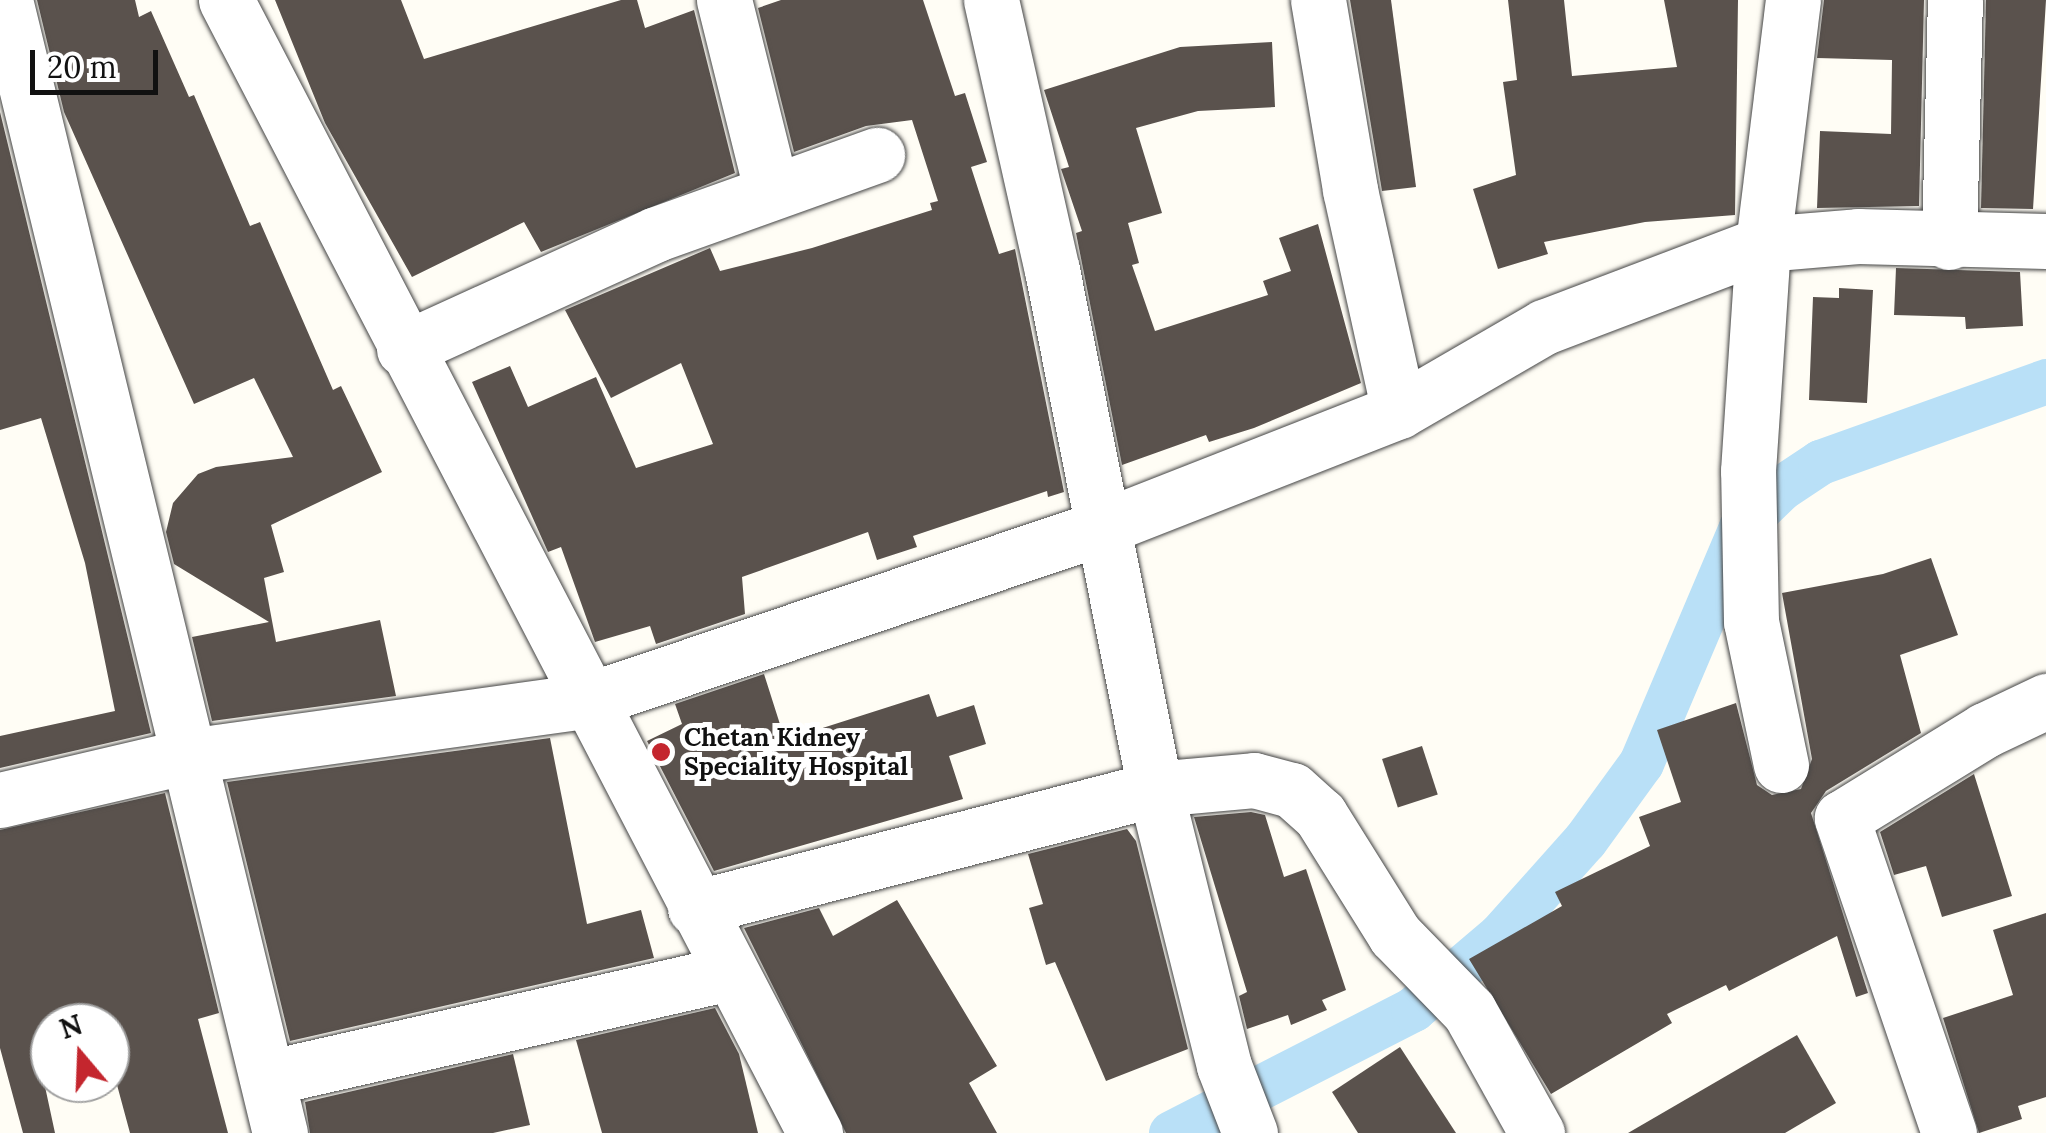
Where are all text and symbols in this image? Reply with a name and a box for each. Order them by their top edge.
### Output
scale bar [35,30,162,92]
text: 20 m [47,48,116,86]
place label: Chetan Kidney Speciality Hospital [684,723,908,782]
marker: Chetan Kidney Speciality Hospital [648,739,674,765]
north arrow [30,1003,130,1103]
text: N [55,1006,87,1047]

